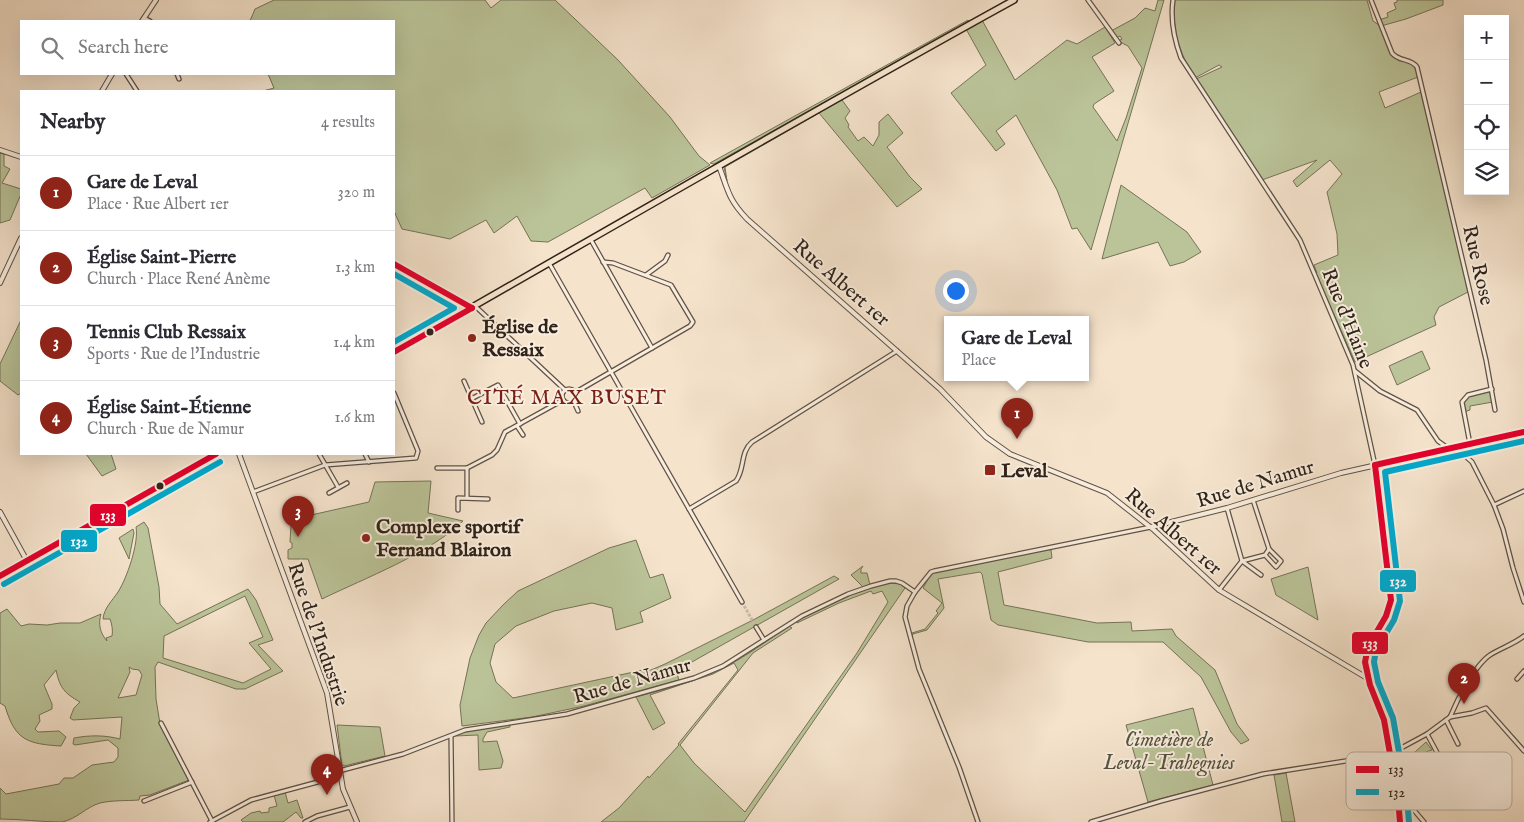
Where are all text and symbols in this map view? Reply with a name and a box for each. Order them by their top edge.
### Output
map controls [1464,15,1509,195]
button: + [1464,15,1509,60]
search box [20,20,395,75]
icon: search [38,34,66,62]
text: Search here [78,36,169,60]
button: − [1464,60,1509,105]
button: locate [1464,105,1509,150]
text: Nearby [40,109,105,136]
text: 4 results [321,113,375,133]
button: layers [1464,150,1509,195]
text: Gare de Leval [87,171,197,195]
text: 1 [53,183,59,203]
text: 320 m [338,183,375,203]
text: Place · Rue Albert 1er [87,195,229,215]
street label: Rue Rose [1456,223,1499,308]
street label: Rue Albert 1er [787,234,895,333]
text: Église Saint-Pierre [87,246,236,270]
text: 2 [52,258,60,278]
text: 1.3 km [335,258,375,278]
street label: Rue d'Haine [1315,265,1378,372]
text: Church · Place René Anème [87,270,270,290]
your location [943,278,969,304]
place label: Église de Ressaix [482,315,559,363]
popup [944,316,1089,381]
text: Tennis Club Ressaix [87,321,246,345]
unlabelled marker [425,327,435,337]
text: Gare de Leval [961,327,1072,351]
marker: Église de Ressaix [466,332,478,344]
text: 3 [53,333,59,353]
text: 1.4 km [333,333,375,353]
text: Sports · Rue de l'Industrie [87,345,260,365]
text: Place [961,351,996,371]
district label: CITÉ MAX BUSET [467,384,667,412]
text: Église Saint-Étienne [87,396,251,420]
pin: 1 [1001,398,1033,439]
text: 4 [52,408,60,428]
text: 1.6 km [334,408,375,428]
text: Church · Rue de Namur [87,420,244,440]
street label: Rue de Namur [1194,455,1318,514]
place label: Leval [1001,459,1048,484]
marker: Leval [983,463,997,477]
unlabelled marker [155,481,165,491]
street label: Rue Albert 1er [1119,483,1227,582]
pin: 3 [282,496,314,537]
line badge: 133 [89,503,127,527]
text: 133 [100,507,116,525]
place label: Complexe sportif Fernand Blairon [376,515,524,563]
line badge: 132 [60,529,98,553]
marker: Complexe sportif Fernand Blairon [360,532,372,544]
text: 132 [70,533,88,551]
street label: Rue de l'Industrie [281,559,354,710]
line badge: 132 [1379,569,1417,593]
text: 132 [1389,573,1407,591]
line badge: 133 [1351,631,1389,655]
text: 133 [1362,635,1378,653]
street label: Rue de Namur [570,652,695,710]
pin: 2 [1448,663,1480,704]
park label: Cimetière de Leval-Trahegnies [1103,728,1235,777]
legend [1346,752,1512,810]
pin: 4 [311,754,343,795]
text: 133 [1388,761,1404,779]
text: 132 [1388,784,1405,802]

